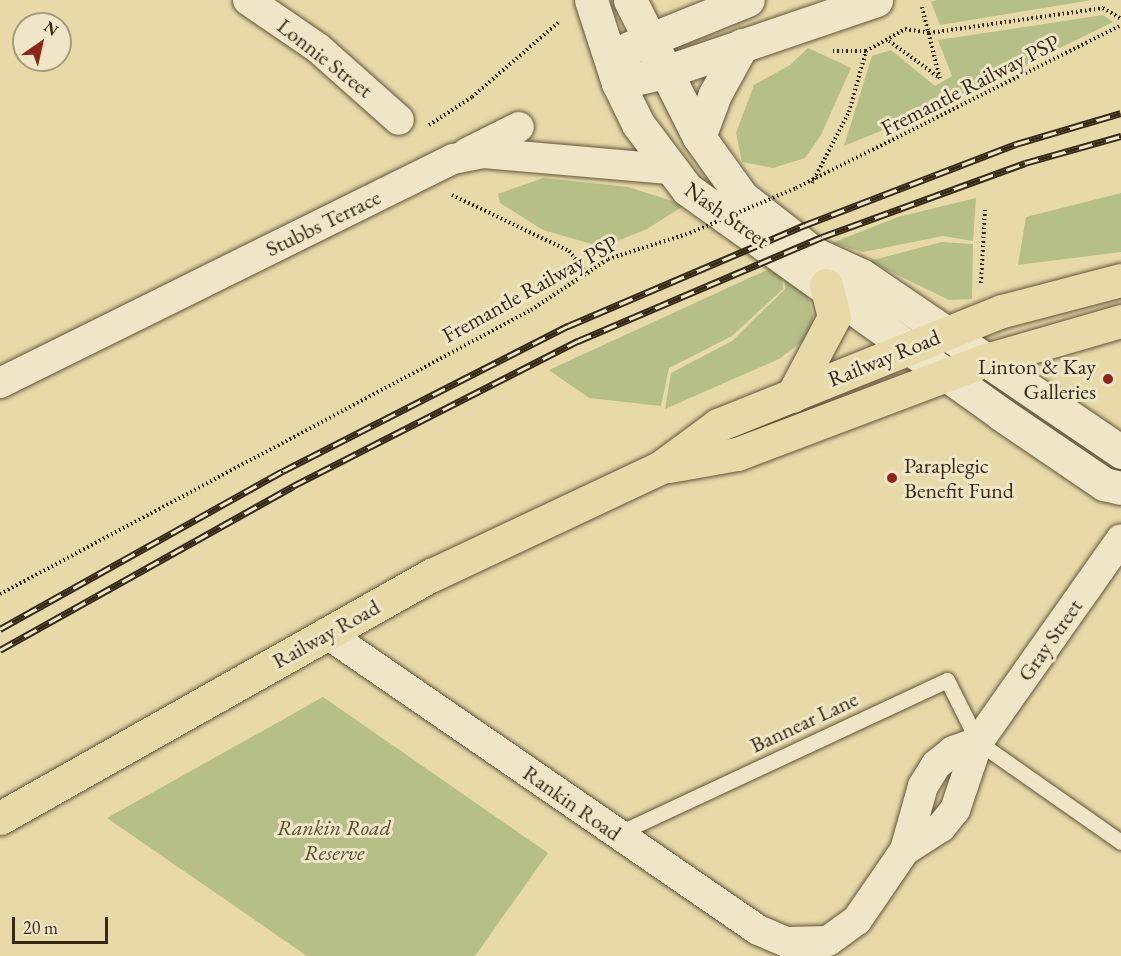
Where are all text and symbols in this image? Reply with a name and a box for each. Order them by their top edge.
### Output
north arrow [12,12,72,72]
street label: Lonnie Street [272,13,378,103]
text: N [40,16,62,41]
street label: Fremantle Railway PSP [876,29,1064,141]
street label: Nash Street [680,176,774,254]
street label: Stubbs Terrace [261,184,385,262]
street label: Fremantle Railway PSP [438,230,622,348]
street label: Railway Road [824,324,944,392]
place label: Linton & Kay Galleries [978,353,1096,404]
marker: Linton & Kay Galleries [1101,372,1115,386]
place label: Paraplegic Benefit Fund [904,452,1014,504]
marker: Paraplegic Benefit Fund [885,471,899,485]
street label: Railway Road [268,594,384,674]
street label: Gray Street [1012,594,1088,686]
street label: Bannear Lane [746,686,862,758]
street label: Rankin Road [518,760,626,846]
park label: Rankin Road Reserve [277,814,391,866]
scale bar [15,905,111,943]
text: 20 m [23,916,58,939]

